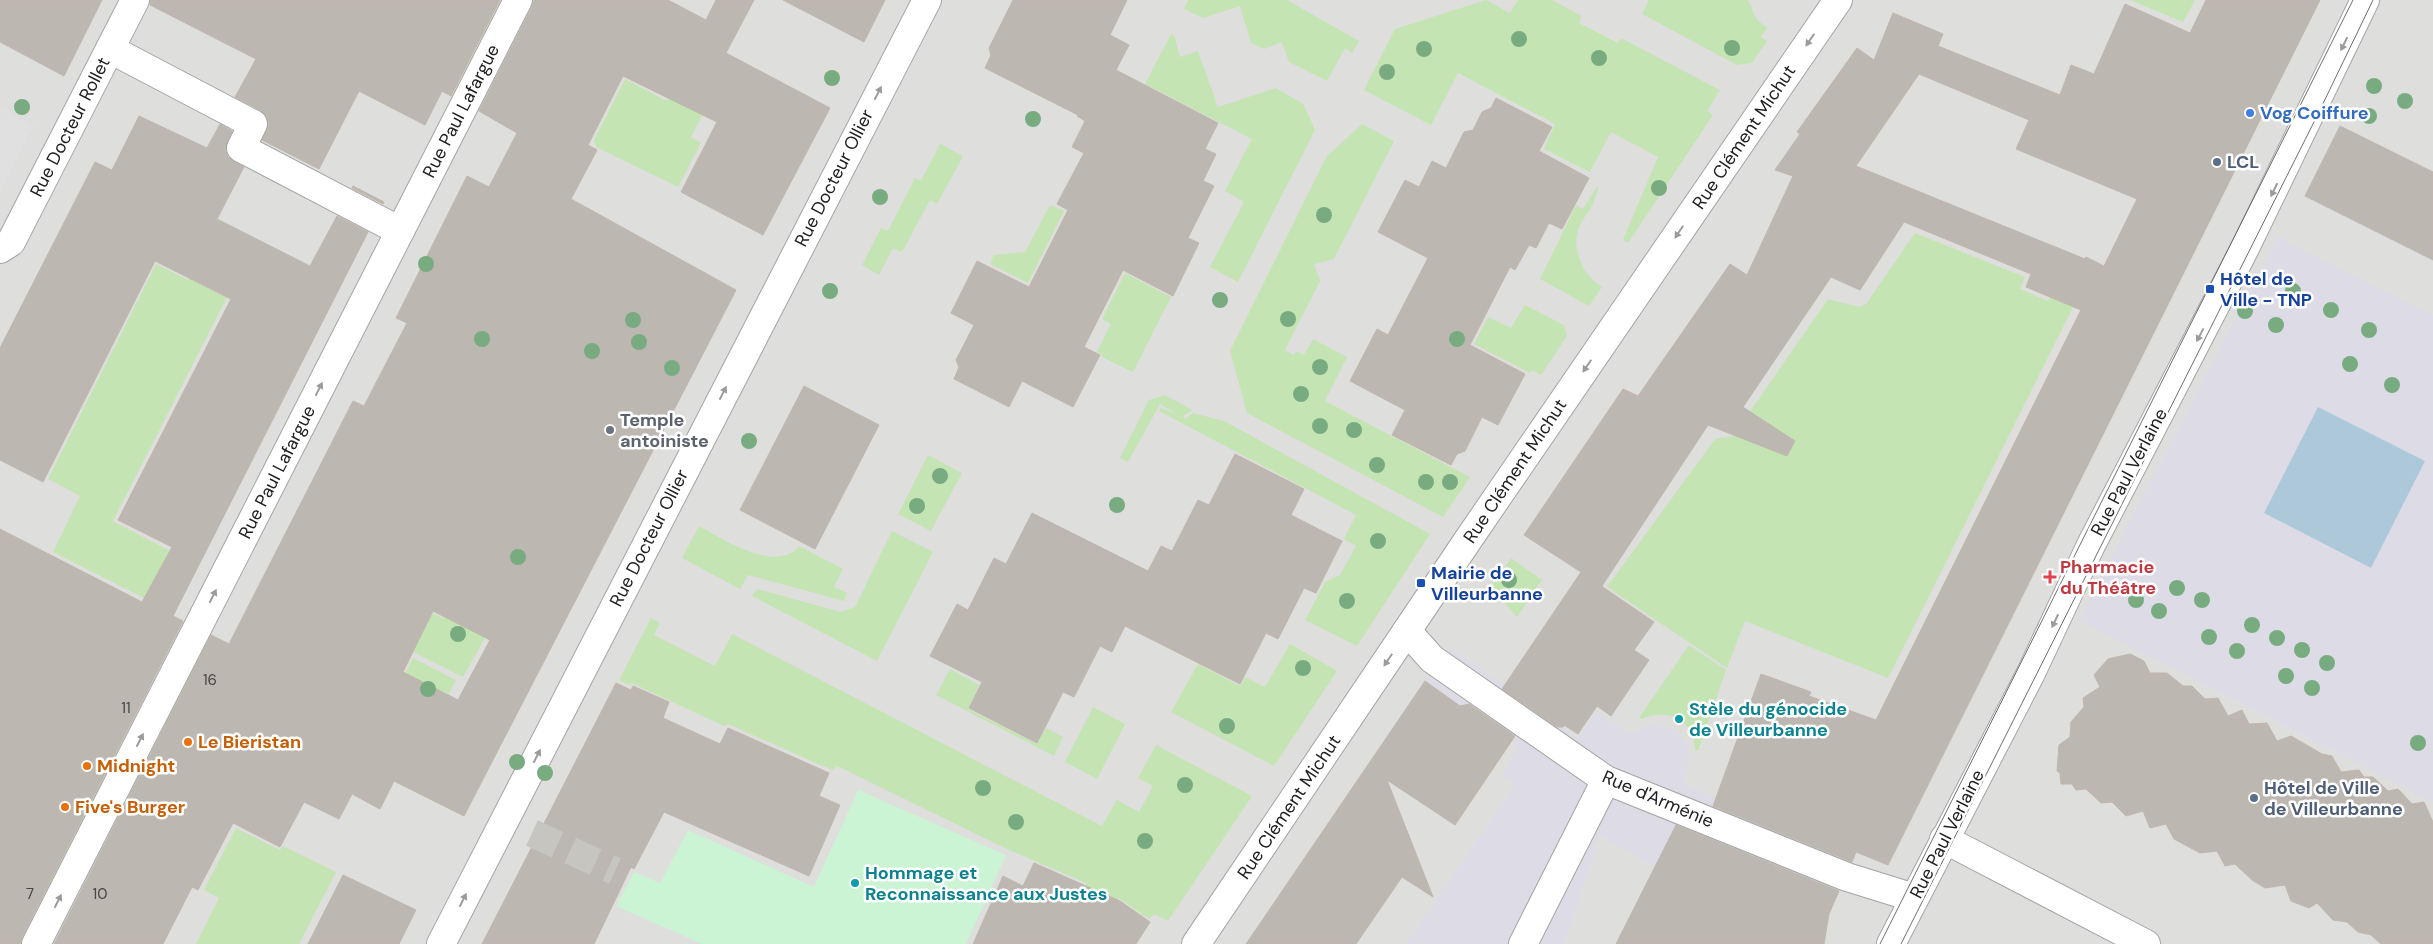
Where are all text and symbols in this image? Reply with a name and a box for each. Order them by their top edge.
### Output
one-way arrow [1805,33,1815,47]
one-way arrow [2340,37,2348,51]
street label: Rue Paul Lafargue [417,40,505,182]
street label: Rue Docteur Rollet [24,53,116,201]
street label: Rue Clément Michut [1687,60,1801,214]
one-way arrow [874,86,882,101]
place label: Vog Coiffure [2260,101,2369,125]
street label: Rue Docteur Ollier [789,105,879,251]
marker: Vog Coiffure [2244,107,2256,119]
place label: LCL [2227,150,2259,174]
marker: LCL [2211,156,2223,168]
one-way arrow [2269,183,2277,197]
one-way arrow [1674,225,1684,239]
place label: Hôtel de Ville - TNP [2220,267,2312,312]
marker: Hôtel de Ville - TNP [2204,283,2216,295]
one-way arrow [2196,328,2204,343]
one-way arrow [1582,359,1592,373]
one-way arrow [315,381,323,396]
one-way arrow [719,386,727,401]
street label: Rue Clément Michut [1458,394,1572,548]
street label: Rue Paul Lafargue [233,401,321,543]
street label: Rue Paul Verlaine [2085,404,2173,540]
place label: Temple antoiniste [620,408,709,453]
marker: Temple antoiniste [604,424,616,436]
street label: Rue Docteur Ollier [604,465,694,611]
place label: Pharmacie du Théâtre [2060,555,2156,600]
place label: Mairie de Villeurbanne [1431,561,1543,606]
marker: Pharmacie du Théâtre [2044,571,2056,583]
marker: Mairie de Villeurbanne [1415,577,1427,589]
one-way arrow [209,588,218,603]
one-way arrow [2051,613,2060,628]
one-way arrow [1383,653,1392,667]
house number: 16 [203,670,217,690]
place label: Stèle du génocide de Villeurbanne [1689,697,1847,742]
house number: 11 [121,698,131,718]
marker: Stèle du génocide de Villeurbanne [1673,713,1685,725]
place label: Le Bieristan [198,730,301,754]
street label: Rue Clément Michut [1232,730,1346,884]
one-way arrow [136,733,144,747]
marker: Le Bieristan [182,736,194,748]
one-way arrow [533,748,541,763]
place label: Midnight [97,754,175,778]
marker: Midnight [81,760,93,772]
street label: Rue d'Arménie [1599,765,1717,833]
street label: Rue Paul Verlaine [1904,766,1990,902]
place label: Hôtel de Ville de Villeurbanne [2264,776,2403,821]
marker: Hôtel de Ville de Villeurbanne [2248,792,2260,804]
place label: Five's Burger [75,795,185,819]
marker: Five's Burger [59,801,71,813]
place label: Hommage et Reconnaissance aux Justes [865,861,1107,906]
marker: Hommage et Reconnaissance aux Justes [849,877,861,889]
house number: 7 [26,884,34,904]
house number: 10 [93,884,107,904]
one-way arrow [54,893,62,908]
one-way arrow [459,893,467,908]

